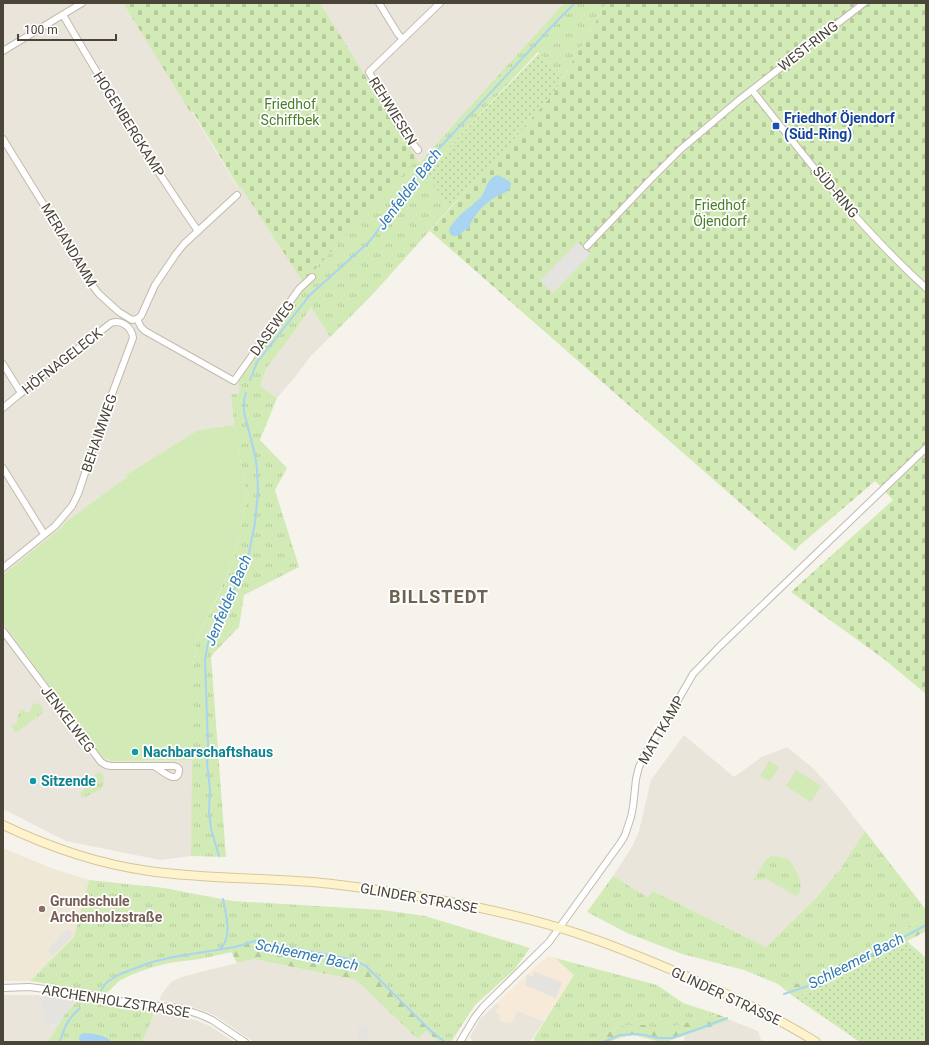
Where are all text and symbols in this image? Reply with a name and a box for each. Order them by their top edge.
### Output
scale bar [18,16,116,42]
street label: WEST-RING [775,18,841,74]
text: 100 m [24,23,58,37]
street label: HOGENBERGKAMP [90,68,168,180]
street label: REHWIESEN [366,74,420,148]
park label: Friedhof Schiffbek [261,96,320,128]
place label: Friedhof Öjendorf (Süd-Ring) [784,110,896,143]
marker: Friedhof Öjendorf (Süd-Ring) [771,121,781,131]
water label: Jenfelder Bach [373,145,445,233]
street label: SÜD-RING [810,163,862,221]
park label: Friedhof Öjendorf [693,197,747,229]
street label: MERIANDAMM [38,200,100,290]
street label: DASEWEG [247,297,297,359]
street label: HÖFNAGELECK [19,325,105,397]
street label: BEHAIMWEG [78,392,120,474]
water label: Jenfelder Bach [201,552,255,648]
district label: BILLSTEDT [389,586,489,607]
street label: JENKELWEG [38,683,98,755]
street label: MATTKAMP [635,693,687,767]
place label: Nachbarschaftshaus [143,744,273,760]
marker: Nachbarschaftshaus [130,747,140,757]
place label: Sitzende [41,773,96,789]
marker: Sitzende [28,776,38,786]
street label: GLINDER STRASSE [359,880,479,916]
place label: Grundschule Archenholzstraße [50,893,163,925]
marker: Grundschule Archenholzstraße [37,904,47,914]
water label: Schleemer Bach [805,929,907,993]
water label: Schleemer Bach [254,935,360,975]
street label: GLINDER STRASSE [669,964,783,1028]
street label: ARCHENHOLZSTRASSE [41,981,191,1021]

